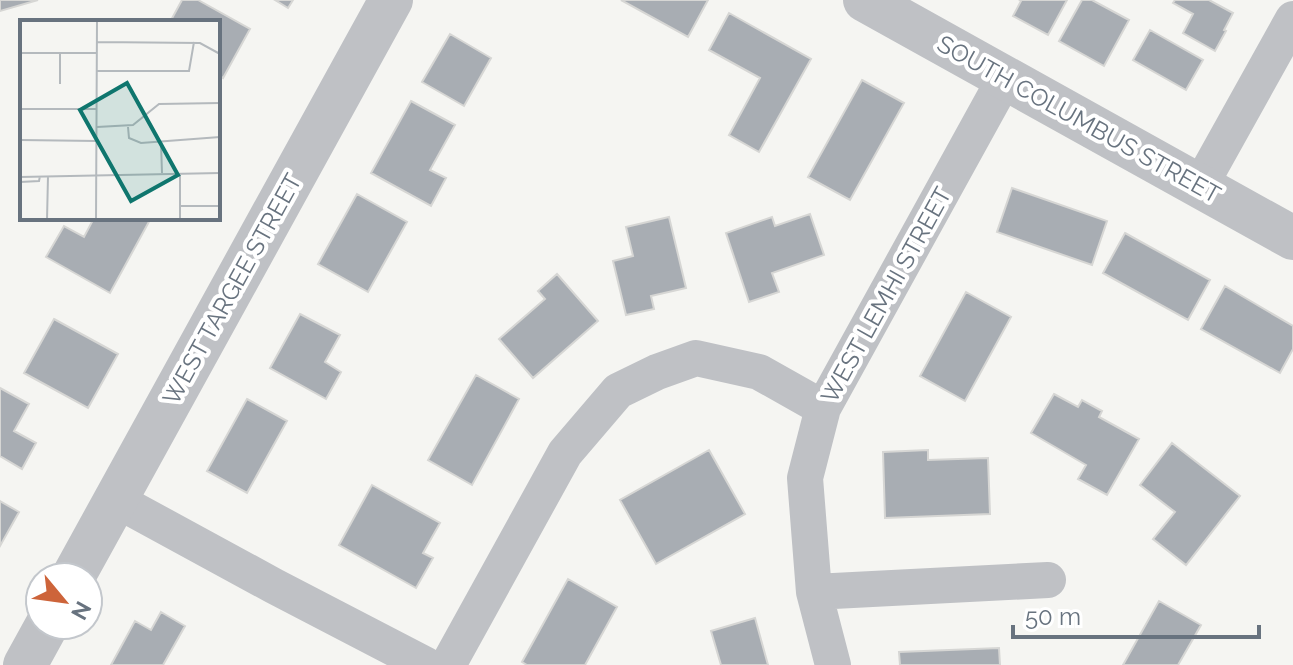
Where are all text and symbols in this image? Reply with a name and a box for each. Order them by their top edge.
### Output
inset map [20,20,220,220]
street label: SOUTH COLUMBUS STREET [932,29,1226,209]
street label: WEST TARGEE STREET [156,168,308,410]
street label: WEST LEMHI STREET [815,182,958,408]
north arrow [24,561,104,641]
scale bar [1013,589,1259,639]
text: N [66,597,97,624]
text: 50 m [1025,602,1081,631]

